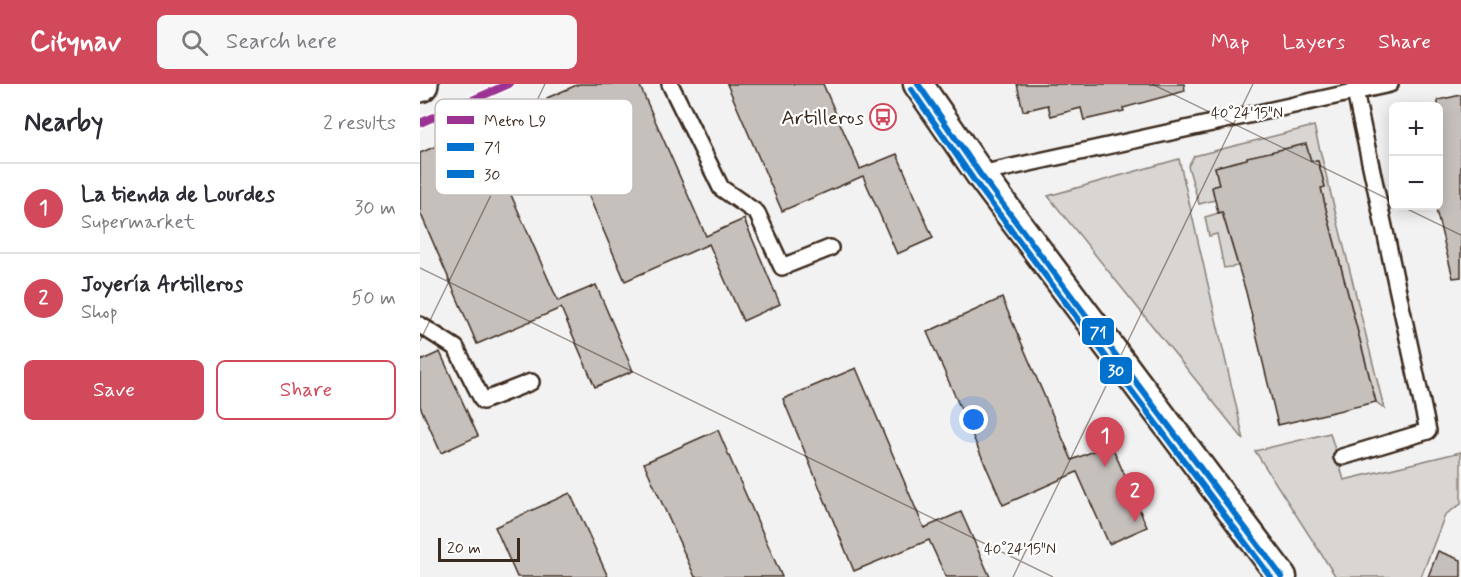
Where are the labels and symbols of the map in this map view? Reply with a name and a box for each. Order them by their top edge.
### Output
legend [435,99,633,195]
bus stop icon: Artilleros [868,102,898,132]
place label: Artilleros [781,104,864,132]
text: 40°24'15"N [1211,104,1283,124]
text: Metro L9 [484,111,547,132]
text: 71 [484,138,501,159]
text: 30 [484,165,500,186]
line badge: 71 [1081,317,1115,346]
text: 71 [1090,323,1106,344]
line badge: 30 [1099,356,1133,385]
text: 30 [1108,361,1124,382]
your location [959,405,988,434]
pin: 1 [1086,418,1124,467]
pin: 2 [1116,472,1154,522]
scale bar [438,535,520,562]
text: 40°24'15"N [984,540,1056,560]

